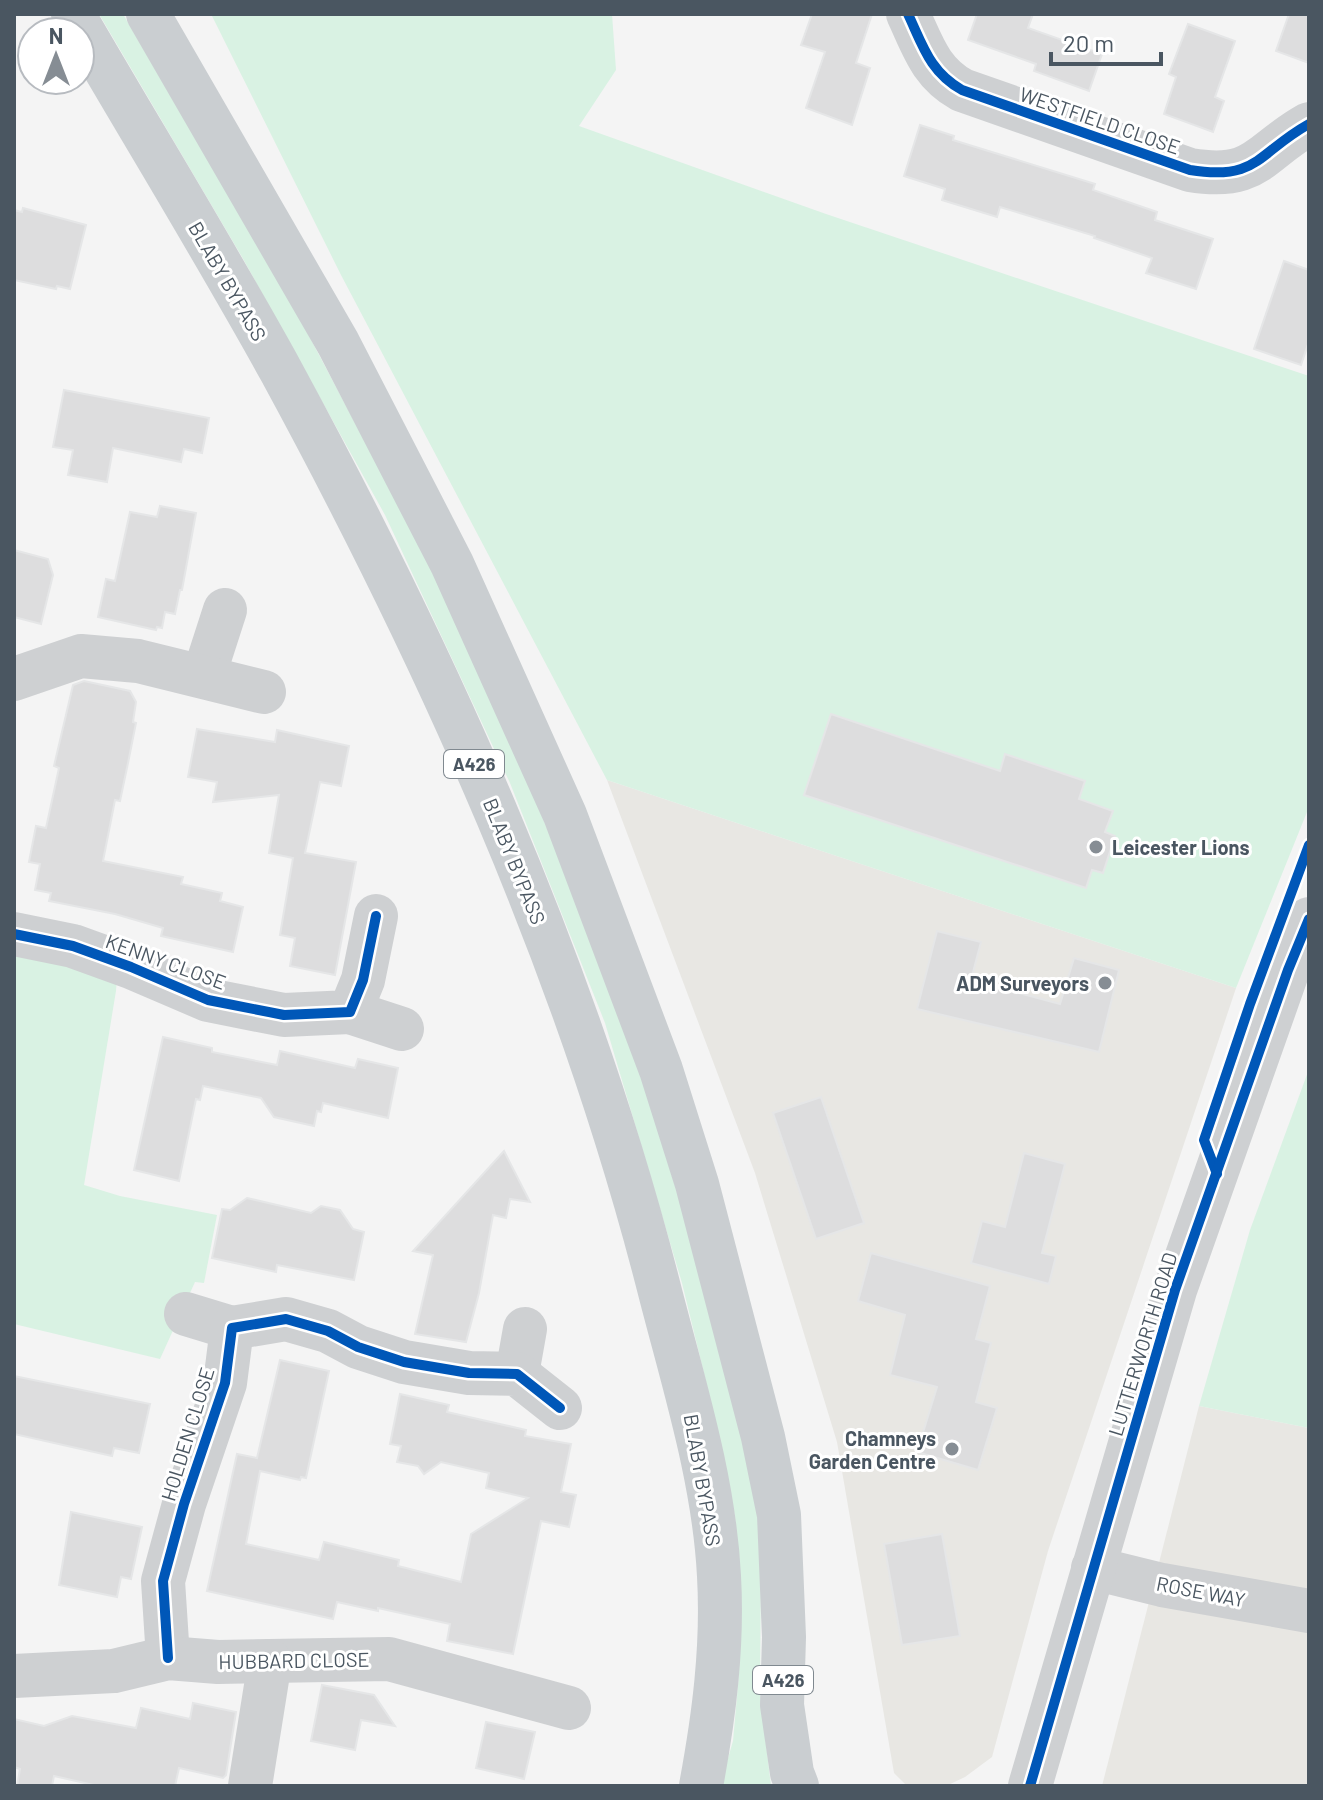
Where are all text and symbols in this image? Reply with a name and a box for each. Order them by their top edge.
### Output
north arrow [16,16,96,96]
scale bar [1051,16,1161,66]
text: N [49,22,63,48]
text: 20 m [1063,28,1114,57]
street label: WESTFIELD CLOSE [1017,81,1183,159]
street label: BLABY BYPASS [184,217,272,345]
road number: A426 [444,750,504,778]
street label: BLABY BYPASS [479,794,551,928]
place label: Leicester Lions [1112,835,1250,859]
marker: Leicester Lions [1087,838,1105,856]
street label: KENNY CLOSE [103,928,229,994]
place label: ADM Surveyors [956,971,1089,995]
marker: ADM Surveyors [1096,974,1114,992]
street label: LUTTERWORTH ROAD [1103,1249,1181,1439]
street label: HOLDEN CLOSE [155,1364,219,1504]
street label: BLABY BYPASS [680,1412,726,1548]
place label: Chamneys Garden Centre [809,1426,936,1473]
marker: Chamneys Garden Centre [943,1440,961,1458]
street label: ROSE WAY [1154,1571,1248,1611]
street label: HUBBARD CLOSE [218,1647,370,1673]
road number: A426 [753,1666,813,1694]

